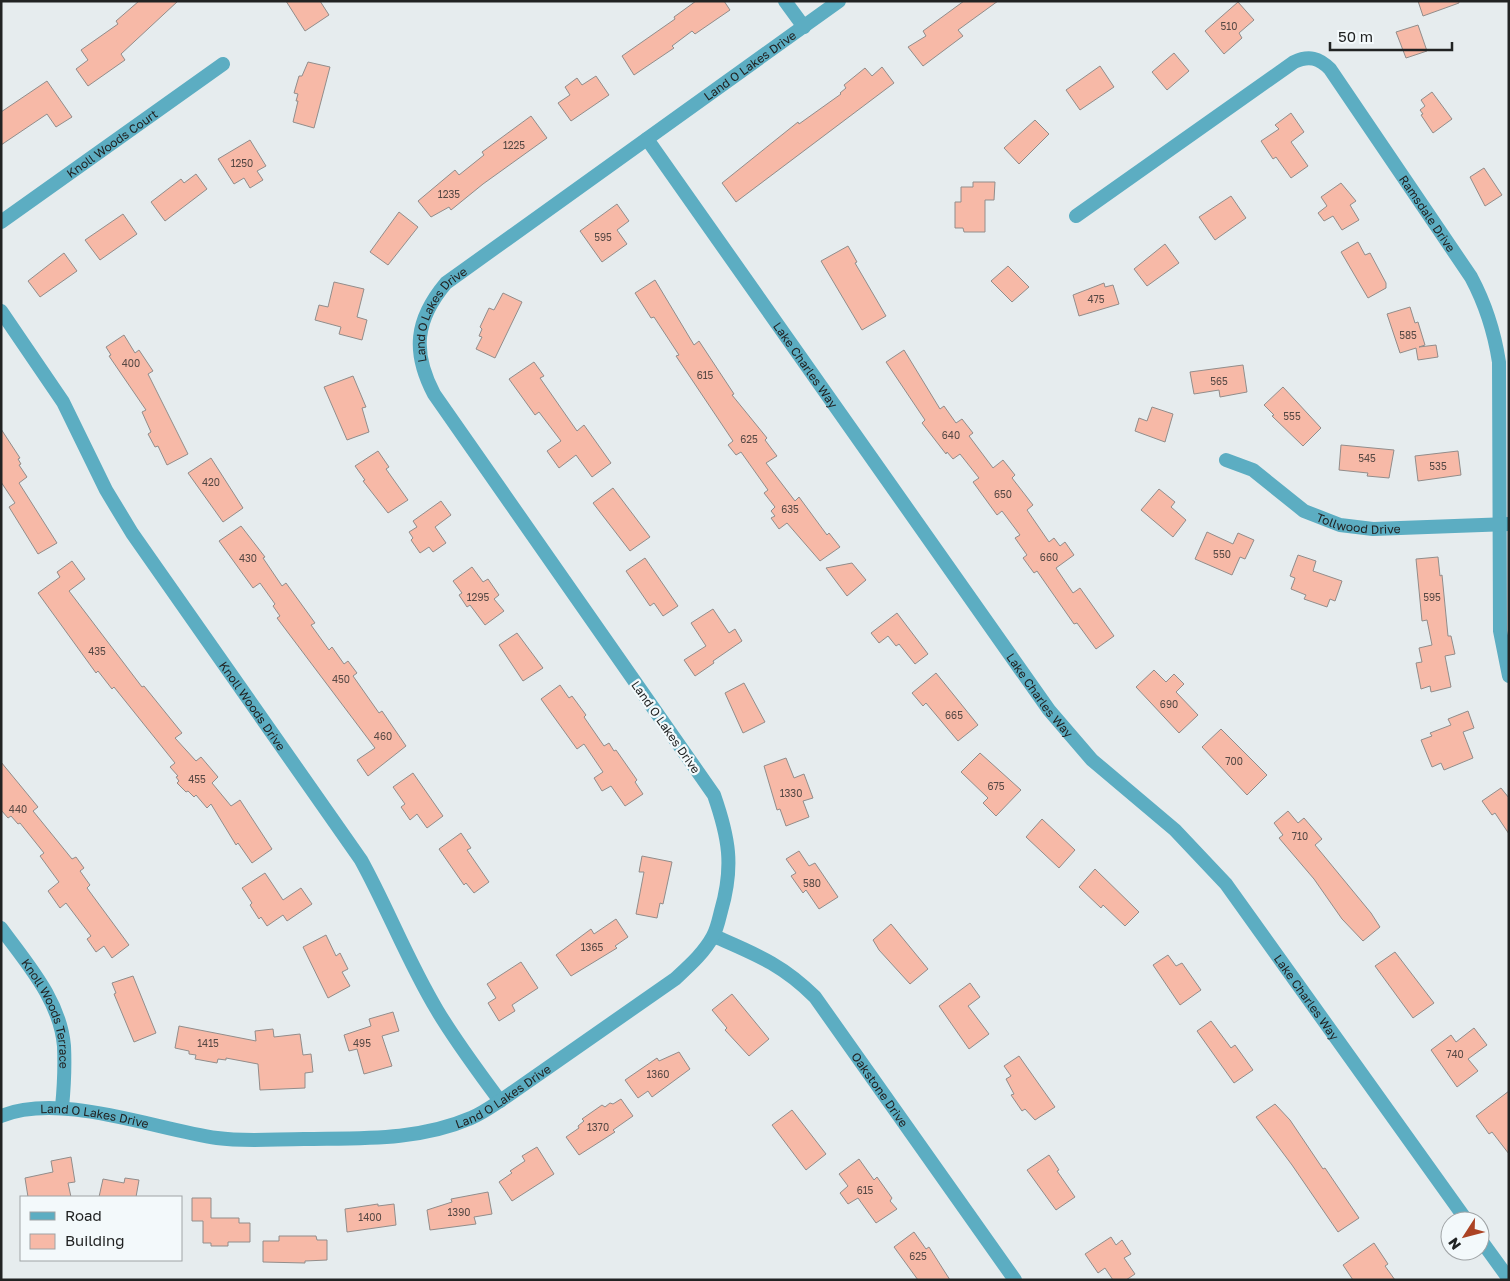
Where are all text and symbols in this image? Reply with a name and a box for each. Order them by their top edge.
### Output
house number: 510 [1221,20,1237,32]
scale bar [1330,20,1452,52]
street label: Land O Lakes Drive [701,27,799,103]
text: 50 m [1338,27,1373,45]
street label: Knoll Woods Court [63,106,160,181]
house number: 1225 [503,139,525,151]
house number: 1250 [231,157,253,169]
street label: Ramsdale Drive [1396,172,1459,255]
house number: 1235 [438,188,460,200]
house number: 595 [594,231,612,243]
street label: Land O Lakes Drive [412,263,470,364]
house number: 475 [1087,293,1105,305]
street label: Lake Charles Way [770,319,841,411]
house number: 585 [1399,329,1417,341]
house number: 400 [122,357,140,369]
house number: 615 [697,369,714,381]
house number: 565 [1210,375,1228,387]
house number: 555 [1283,410,1301,422]
house number: 640 [942,429,960,441]
house number: 625 [740,433,758,445]
house number: 545 [1358,452,1376,464]
house number: 535 [1429,460,1447,472]
house number: 420 [202,476,220,488]
house number: 650 [994,488,1012,500]
house number: 635 [781,503,799,515]
street label: Tollwood Drive [1314,509,1401,537]
house number: 550 [1213,548,1231,560]
house number: 660 [1040,551,1058,563]
house number: 430 [239,552,257,564]
house number: 1295 [467,591,489,603]
house number: 595 [1423,591,1441,603]
house number: 435 [88,645,106,657]
street label: Lake Charles Way [1004,650,1077,741]
street label: Knoll Woods Drive [216,658,289,753]
house number: 450 [332,673,350,685]
street label: Land O Lakes Drive [628,678,704,776]
house number: 690 [1160,698,1178,710]
house number: 665 [945,709,963,721]
house number: 460 [374,730,392,742]
house number: 700 [1225,755,1243,767]
house number: 455 [188,773,206,785]
house number: 675 [987,780,1005,792]
house number: 1330 [780,787,802,799]
house number: 440 [9,803,27,815]
house number: 710 [1292,830,1308,842]
house number: 580 [803,877,821,889]
house number: 1365 [581,941,603,953]
street label: Lake Charles Way [1271,951,1343,1043]
street label: Knoll Woods Terrace [19,955,72,1069]
house number: 1415 [197,1037,219,1049]
house number: 495 [353,1037,371,1049]
house number: 740 [1446,1048,1464,1060]
street label: Oakstone Drive [849,1049,912,1130]
street label: Land O Lakes Drive [453,1061,553,1131]
house number: 1360 [647,1068,669,1080]
street label: Land O Lakes Drive [40,1101,150,1131]
house number: 1370 [587,1121,609,1133]
house number: 615 [857,1184,874,1196]
legend [20,1196,182,1261]
text: Road [65,1206,102,1224]
house number: 1390 [448,1206,470,1218]
house number: 1400 [358,1211,382,1223]
north arrow [1440,1211,1490,1261]
text: Building [65,1231,125,1249]
text: N [1444,1235,1464,1253]
house number: 625 [909,1250,927,1262]

